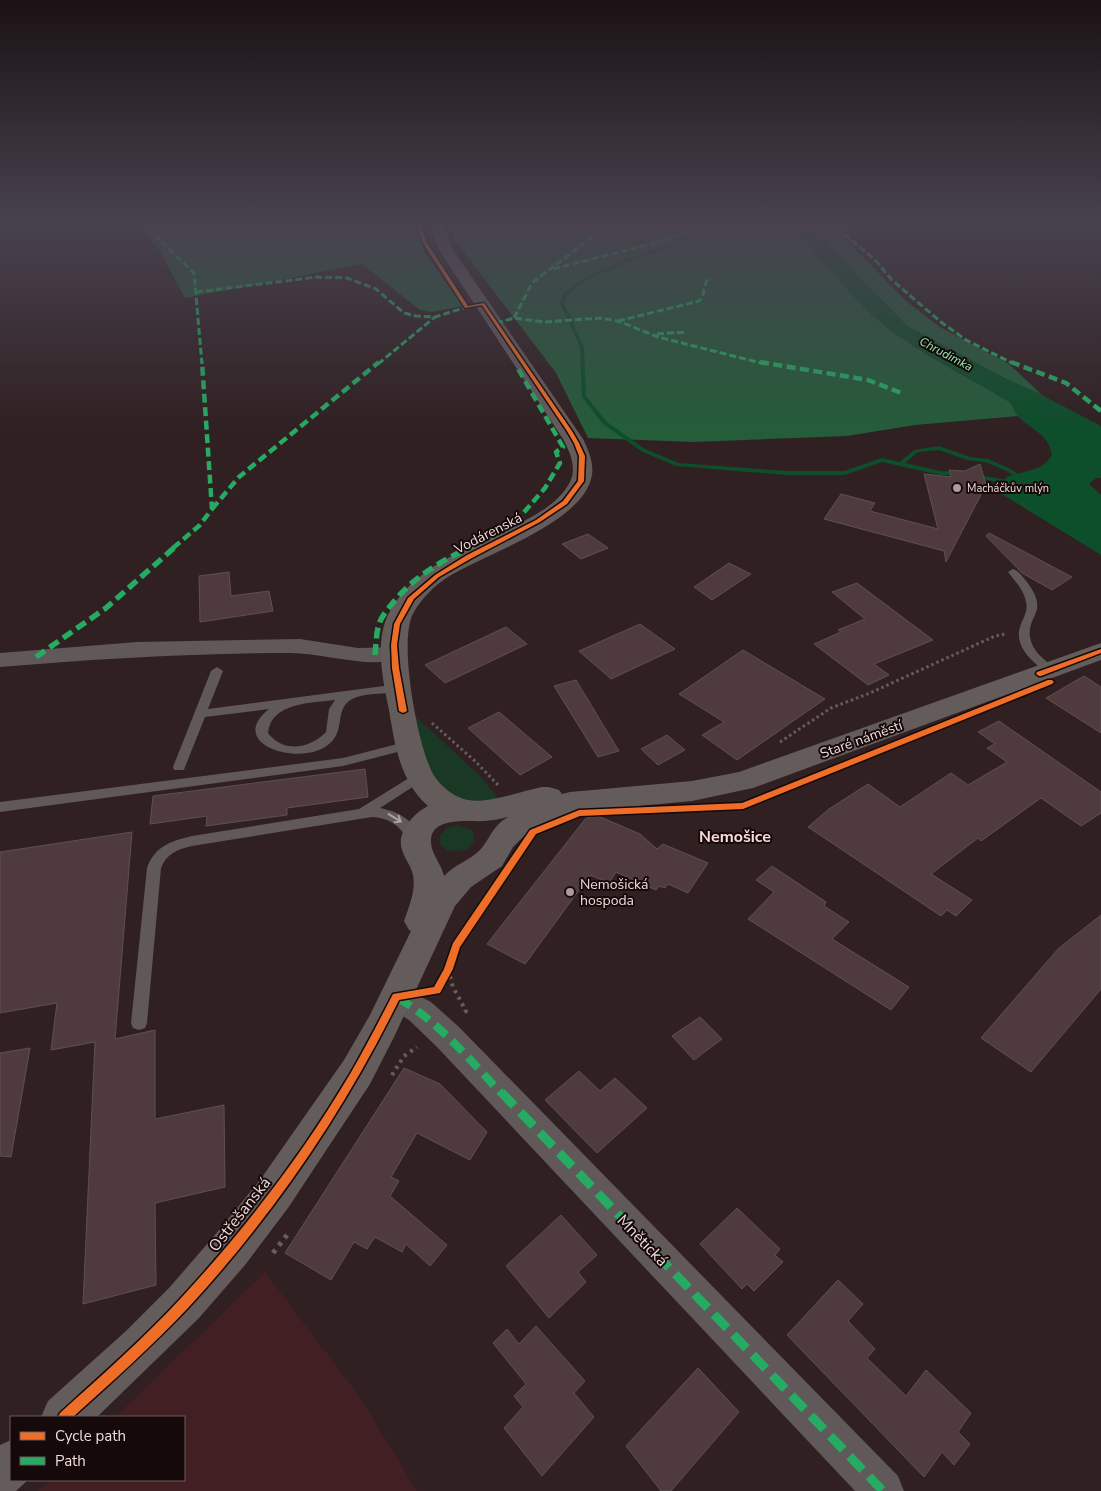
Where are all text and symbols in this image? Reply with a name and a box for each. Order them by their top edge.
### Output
water label: Chrudimka [917,333,975,375]
place label: Macháčkův mlýn [967,481,1049,496]
marker: Macháčkův mlýn [951,482,963,494]
street label: Vodárenská [450,508,525,559]
street label: Staré náměstí [817,715,906,763]
one-way arrow [387,813,402,823]
district label: Nemošice [699,826,771,848]
place label: Nemošická hospoda [580,875,648,910]
marker: Nemošická hospoda [564,886,576,898]
street label: Ostřešanská [204,1173,276,1256]
street label: Mnětická [612,1210,673,1272]
legend [10,1416,185,1481]
text: Cycle path [55,1426,126,1446]
text: Path [55,1451,86,1471]

